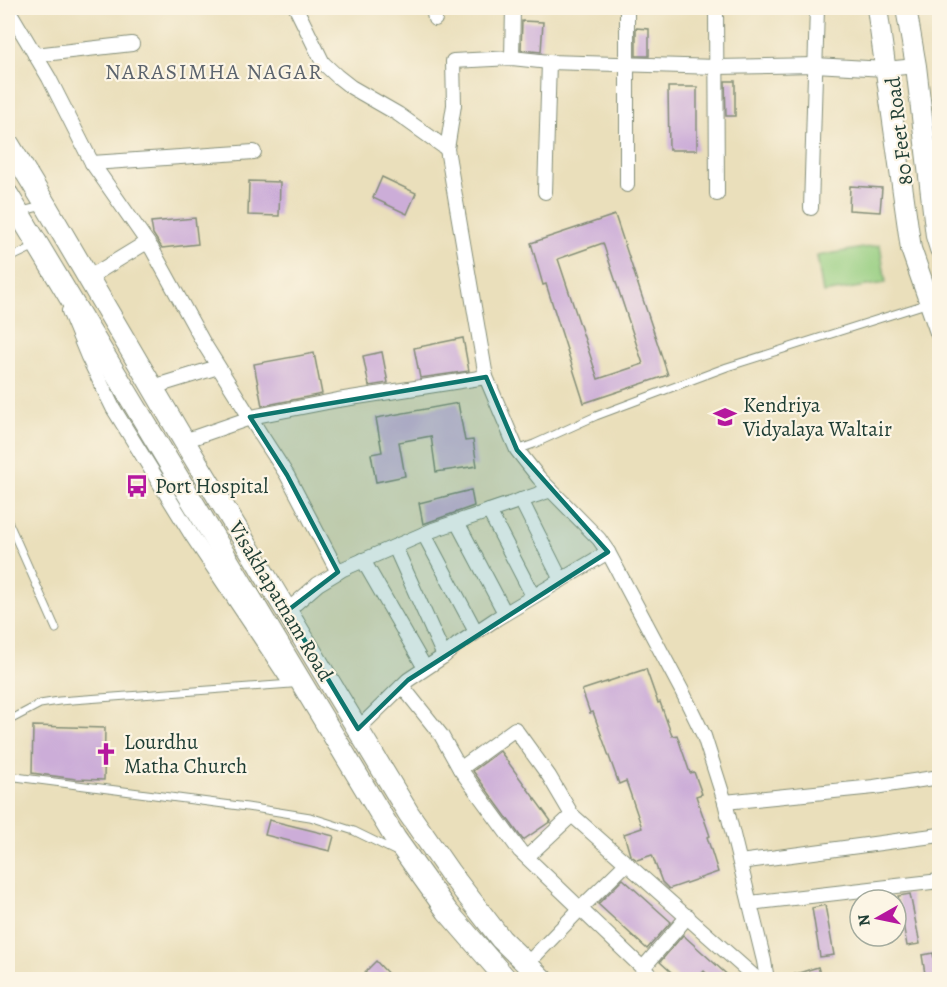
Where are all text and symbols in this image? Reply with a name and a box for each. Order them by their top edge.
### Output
district label: NARASIMHA NAGAR [105,57,323,87]
street label: 80 Feet Road [878,74,920,187]
place label: Kendriya Vidyalaya Waltair [742,391,892,443]
school or university icon: Kendriya Vidyalaya Waltair [712,404,738,430]
place label: Port Hospital [155,472,268,500]
bus stop icon: Port Hospital [124,473,150,499]
street label: Visakhapatnam Road [222,515,340,687]
place label: Lourdhu Matha Church [124,728,247,780]
church icon: Lourdhu Matha Church [93,741,119,767]
north arrow [848,888,908,948]
text: N [852,912,876,928]

